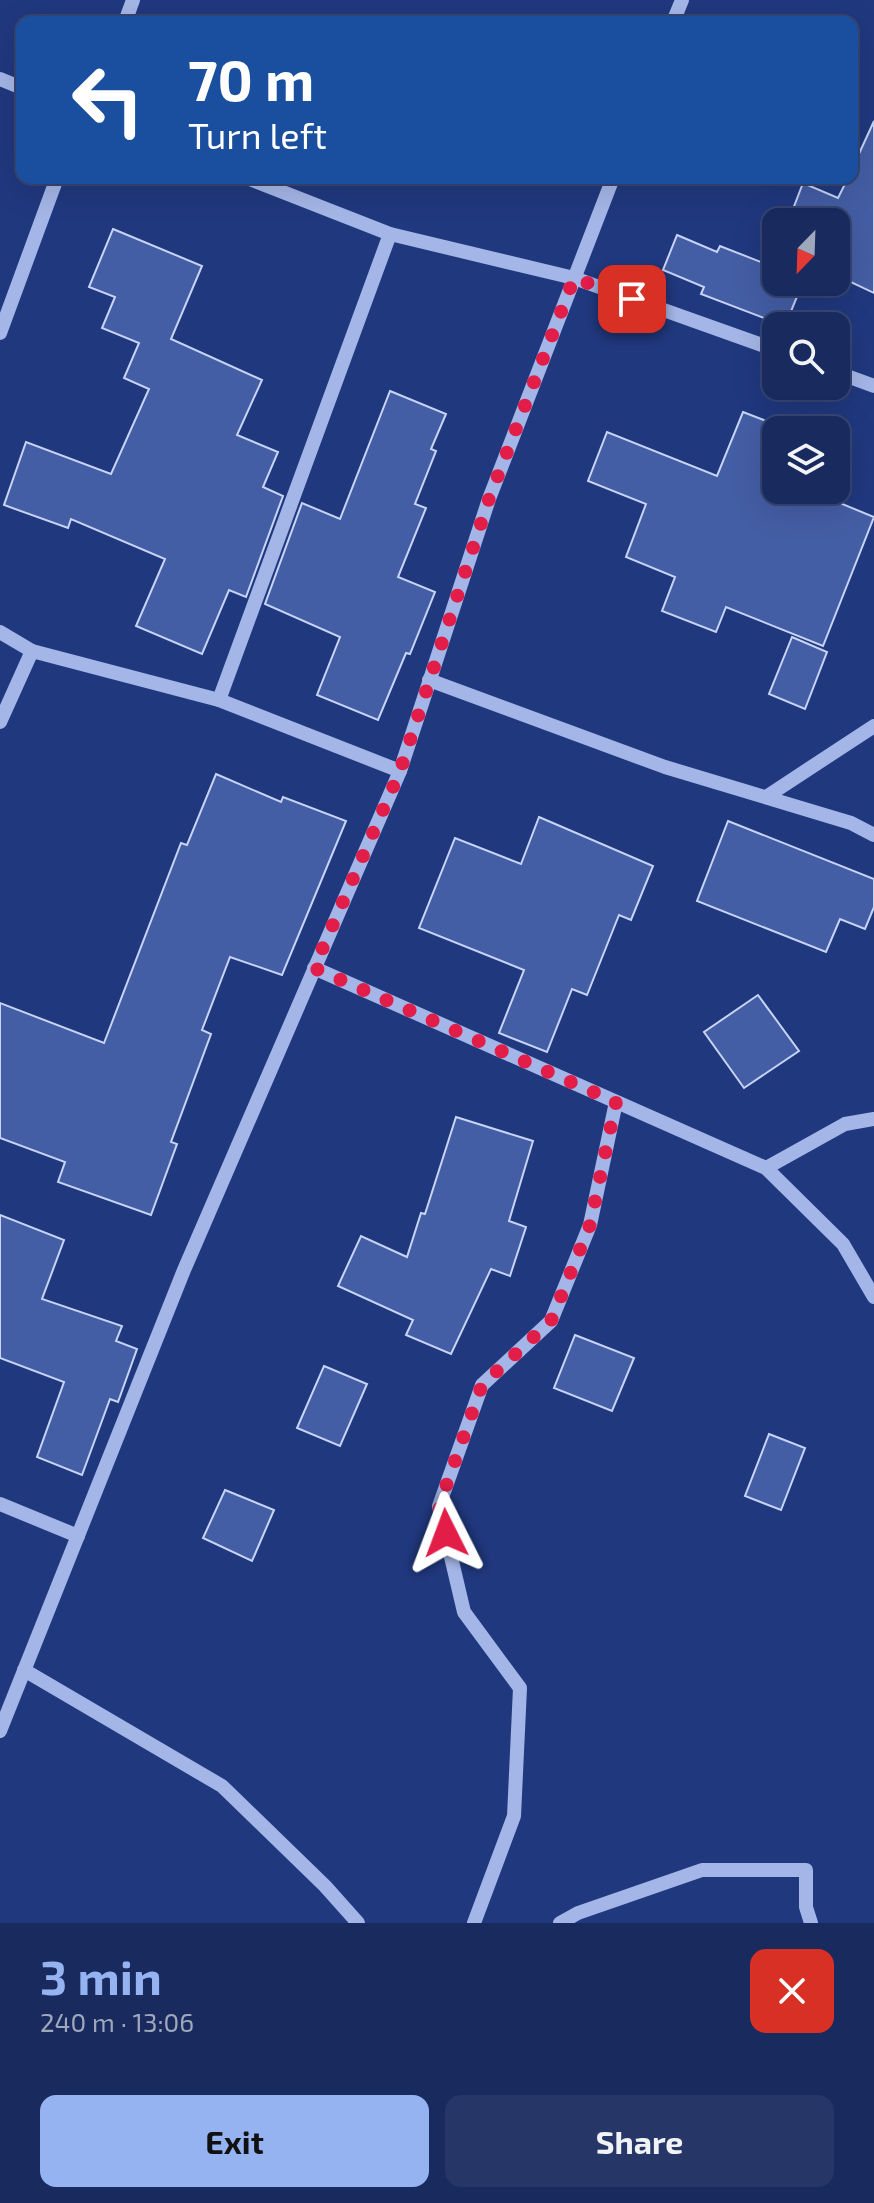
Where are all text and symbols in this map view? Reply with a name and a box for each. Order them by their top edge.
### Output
text: 70 m [188,45,314,112]
icon: left [56,48,160,152]
text: Turn left [188,113,327,156]
north arrow [762,208,850,296]
map controls [762,208,850,504]
pin [598,265,666,333]
icon: arrive [610,277,654,321]
button: search [762,312,850,400]
button: layers [762,416,850,504]
position arrow [404,1491,488,1575]
text: 3 min [40,1947,162,2005]
button: close [750,1949,834,2033]
text: 240 m · 13:06 [40,2006,194,2037]
button: Exit [40,2095,429,2187]
button: Share [445,2095,834,2187]

